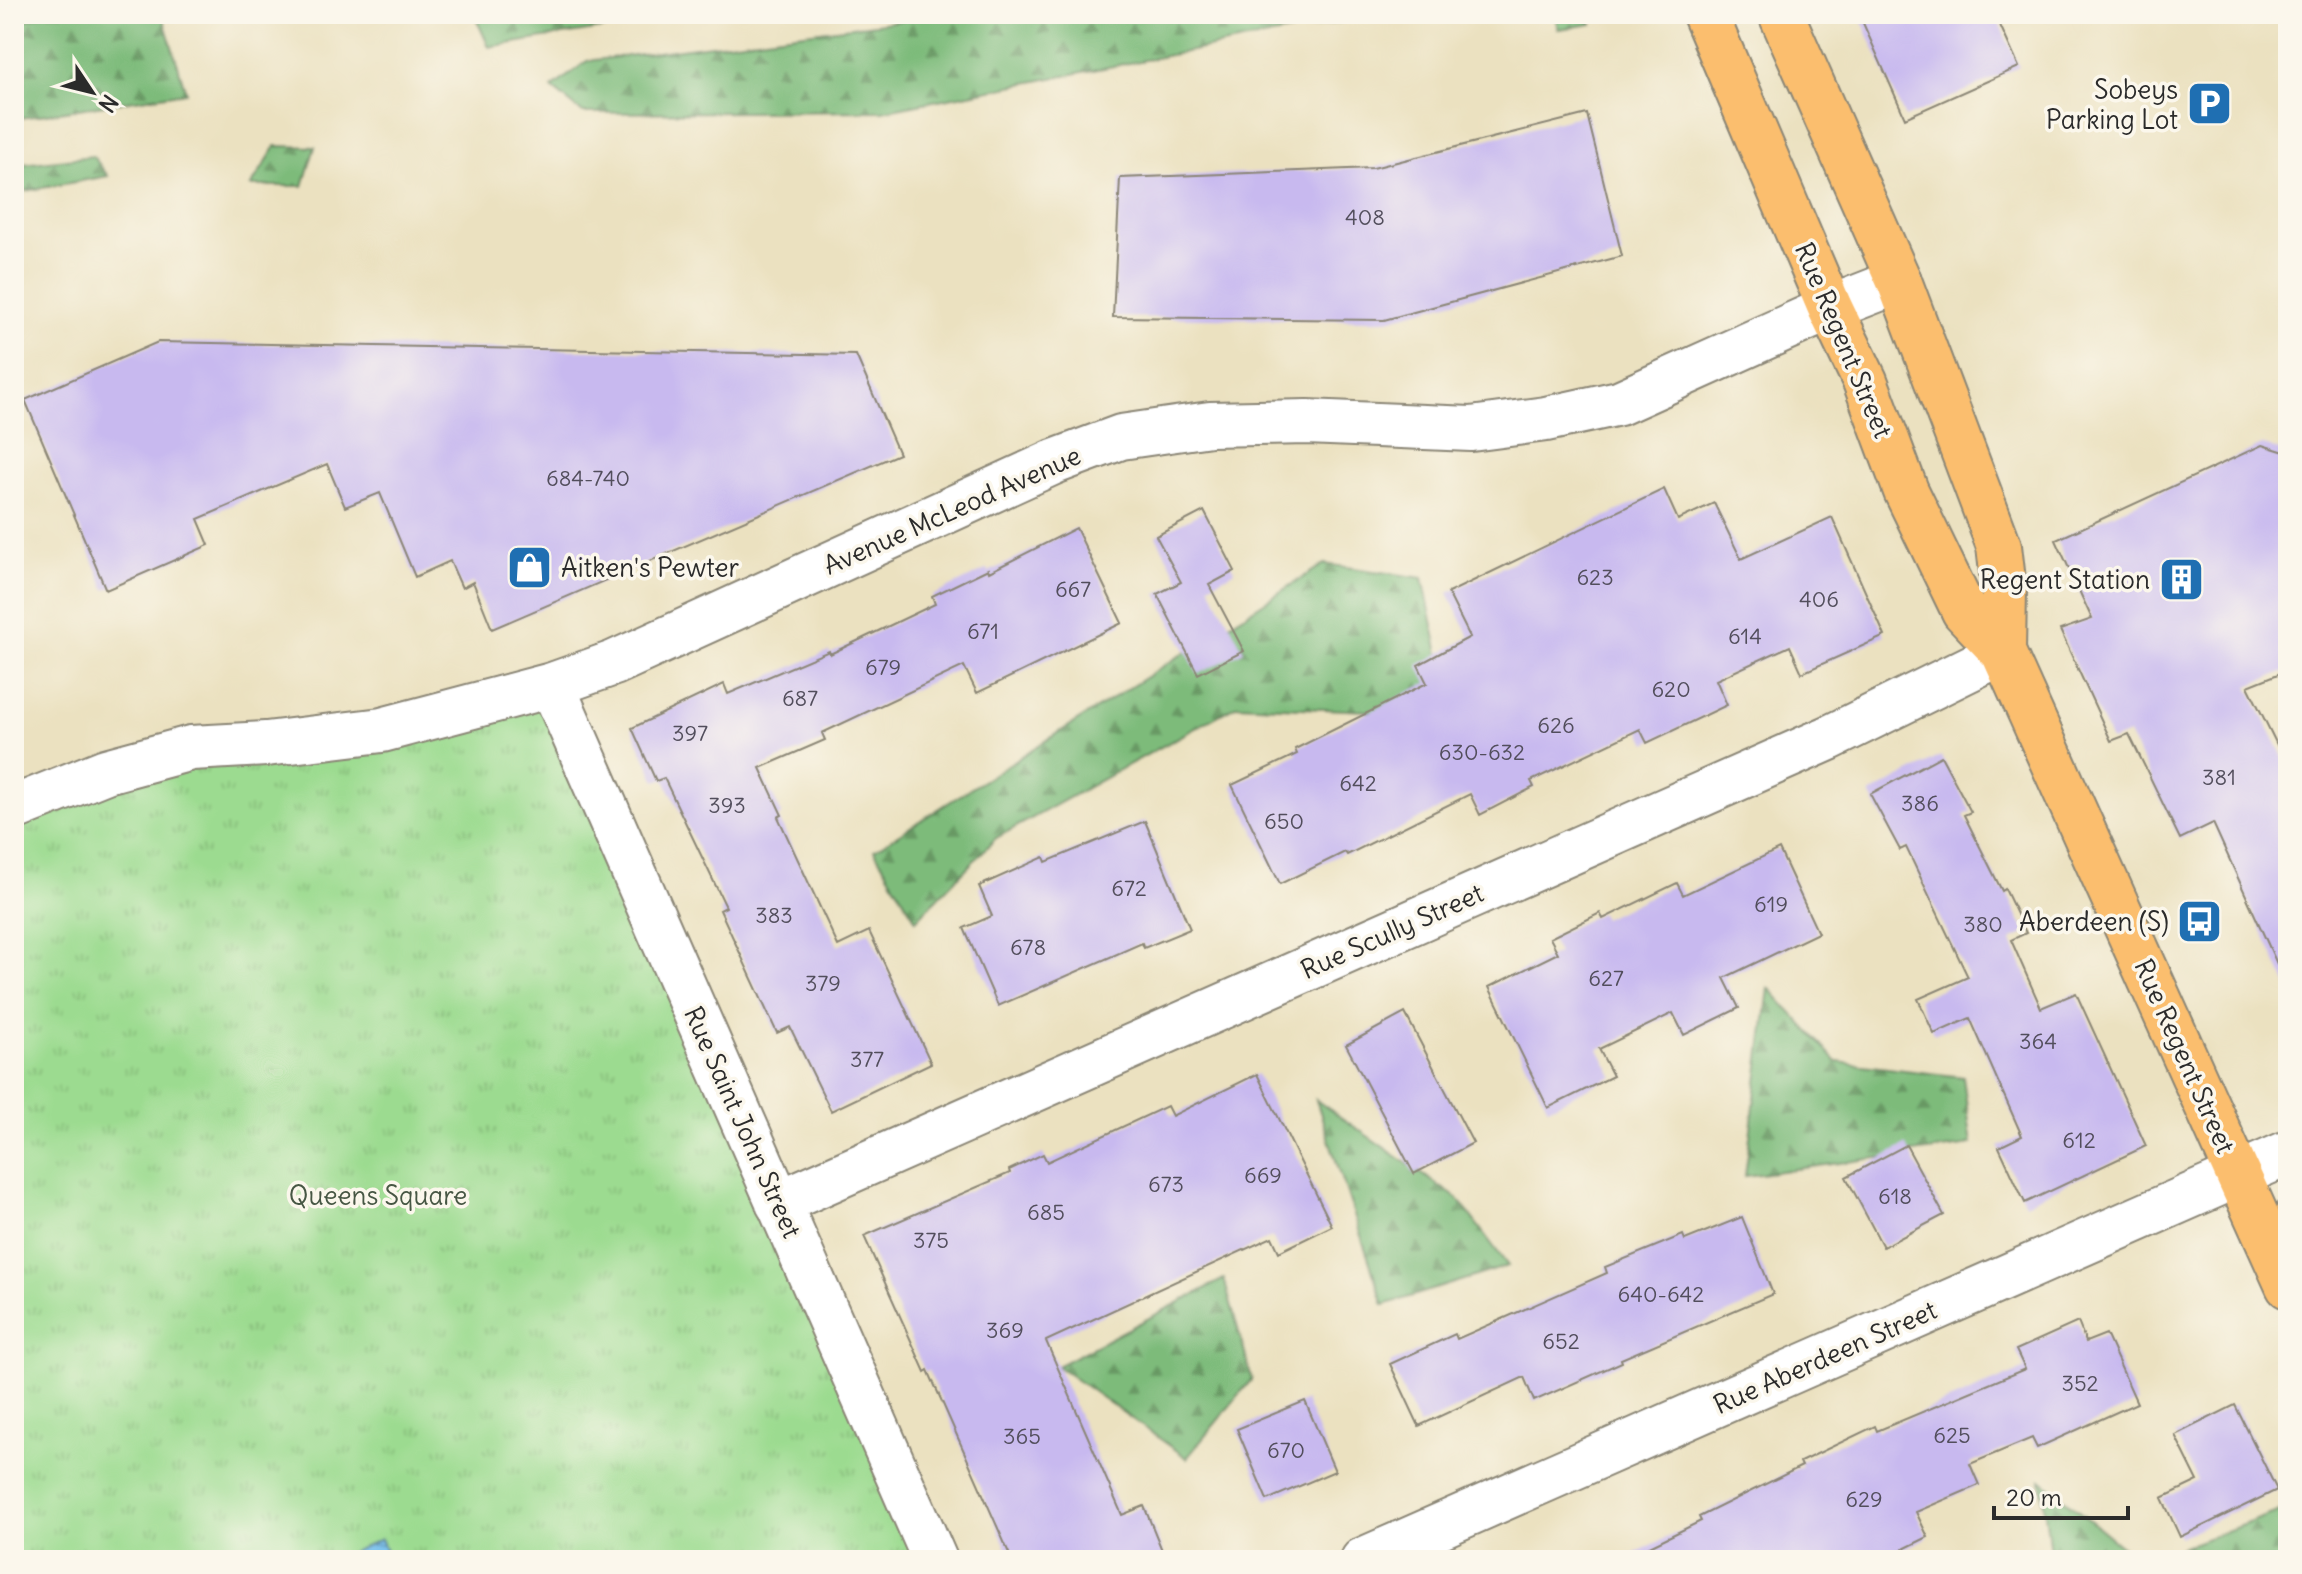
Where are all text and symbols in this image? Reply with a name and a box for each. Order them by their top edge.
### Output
north arrow [52,52,132,132]
place label: Sobeys Parking Lot [2046,73,2178,136]
parking icon: Sobeys Parking Lot [2185,80,2233,128]
text: N [93,89,124,118]
house number: 408 [1345,203,1385,231]
street label: Rue Regent Street [1788,237,1900,443]
street label: Avenue McLeod Avenue [818,438,1086,582]
house number: 684-740 [546,464,630,492]
shop icon: Aitken's Pewter [506,543,554,591]
place label: Aitken's Pewter [561,551,740,584]
building icon: Regent Station [2157,555,2205,603]
house number: 623 [1576,563,1614,591]
place label: Regent Station [1980,563,2150,596]
house number: 667 [1055,575,1091,603]
house number: 406 [1799,585,1839,613]
house number: 671 [967,617,999,645]
house number: 614 [1728,622,1762,650]
house number: 679 [865,653,901,681]
house number: 620 [1651,675,1691,703]
house number: 687 [782,684,818,712]
house number: 626 [1537,711,1575,739]
house number: 397 [672,719,708,747]
house number: 630-632 [1439,738,1525,766]
house number: 381 [2202,763,2236,791]
house number: 642 [1339,769,1377,797]
house number: 386 [1901,789,1939,817]
house number: 393 [708,791,746,819]
house number: 650 [1264,807,1304,835]
house number: 672 [1111,874,1147,902]
street label: Rue Scully Street [1296,876,1489,986]
house number: 619 [1754,890,1788,918]
bus stop icon: Aberdeen (S) [2176,897,2224,945]
house number: 383 [755,901,793,929]
place label: Aberdeen (S) [2019,905,2169,938]
house number: 380 [1963,910,2003,938]
house number: 678 [1010,933,1046,961]
street label: Rue Regent Street [2127,954,2243,1159]
house number: 627 [1588,964,1624,992]
house number: 379 [805,969,841,997]
street label: Rue Saint John Street [677,1001,809,1243]
house number: 364 [2019,1027,2057,1055]
house number: 377 [850,1045,884,1073]
house number: 612 [2062,1126,2096,1154]
house number: 669 [1244,1161,1282,1189]
house number: 673 [1148,1170,1184,1198]
park label: Queens Square [289,1179,467,1212]
house number: 618 [1878,1182,1912,1210]
house number: 685 [1027,1198,1065,1226]
house number: 375 [913,1226,949,1254]
house number: 640-642 [1618,1280,1704,1308]
street label: Rue Aberdeen Street [1708,1293,1942,1421]
house number: 369 [986,1316,1024,1344]
house number: 652 [1542,1327,1580,1355]
house number: 352 [2061,1369,2099,1397]
house number: 625 [1933,1421,1971,1449]
house number: 365 [1003,1422,1041,1450]
house number: 670 [1267,1436,1305,1464]
scale bar [1994,1470,2128,1520]
text: 20 m [2006,1482,2062,1512]
house number: 629 [1845,1485,1883,1513]

